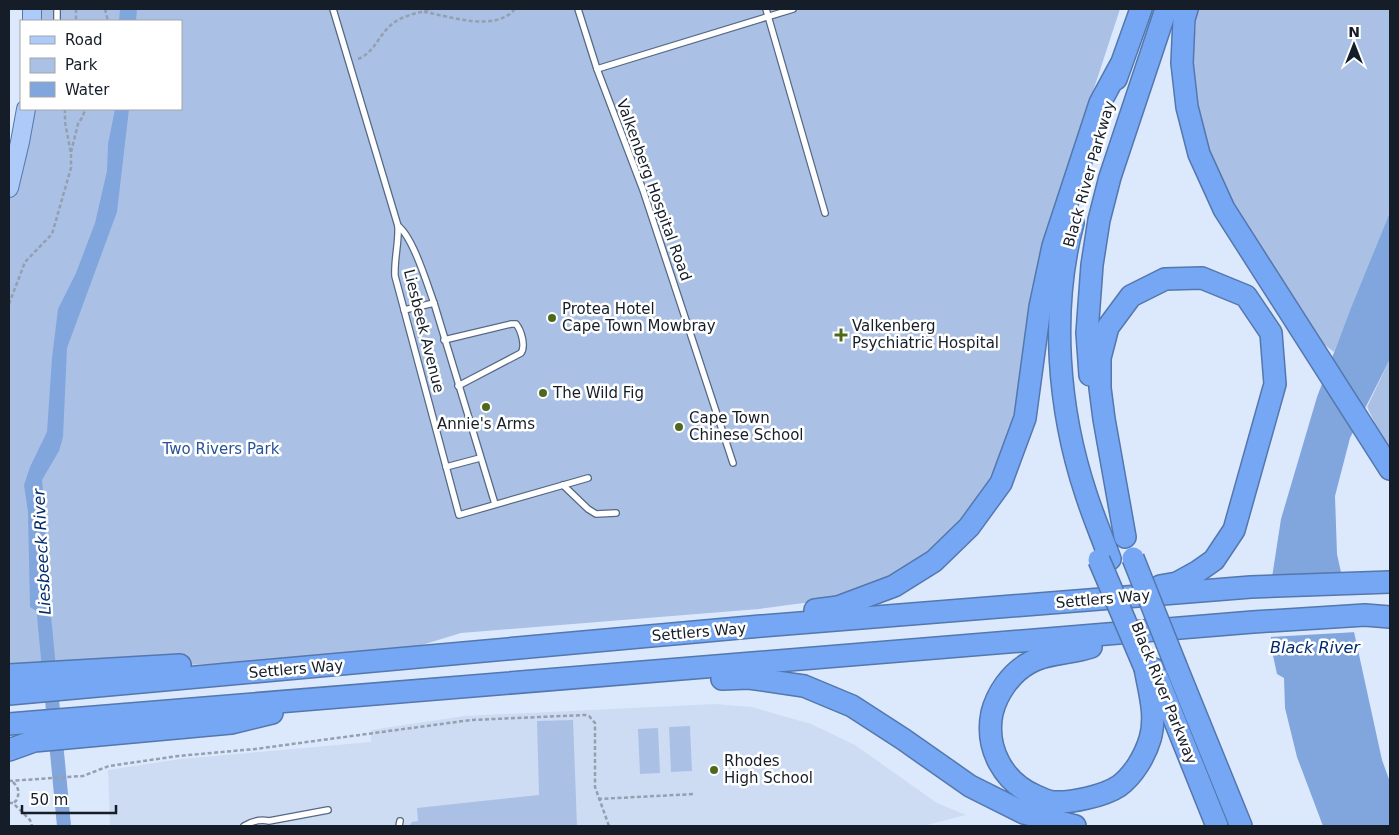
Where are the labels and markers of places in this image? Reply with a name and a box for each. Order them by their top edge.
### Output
place label: Protea Hotel Cape Town Mowbray [562,300,716,335]
marker: Protea Hotel Cape Town Mowbray [546,312,558,324]
place label: Valkenberg Psychiatric Hospital [852,317,999,352]
marker: Valkenberg Psychiatric Hospital [834,328,848,342]
place label: The Wild Fig [552,384,644,402]
marker: The Wild Fig [537,387,549,399]
marker: Annie's Arms [480,401,492,413]
place label: Cape Town Chinese School [689,409,804,444]
place label: Annie's Arms [437,415,535,433]
marker: Cape Town Chinese School [673,421,685,433]
place label: Rhodes High School [724,752,813,787]
marker: Rhodes High School [708,764,720,776]

